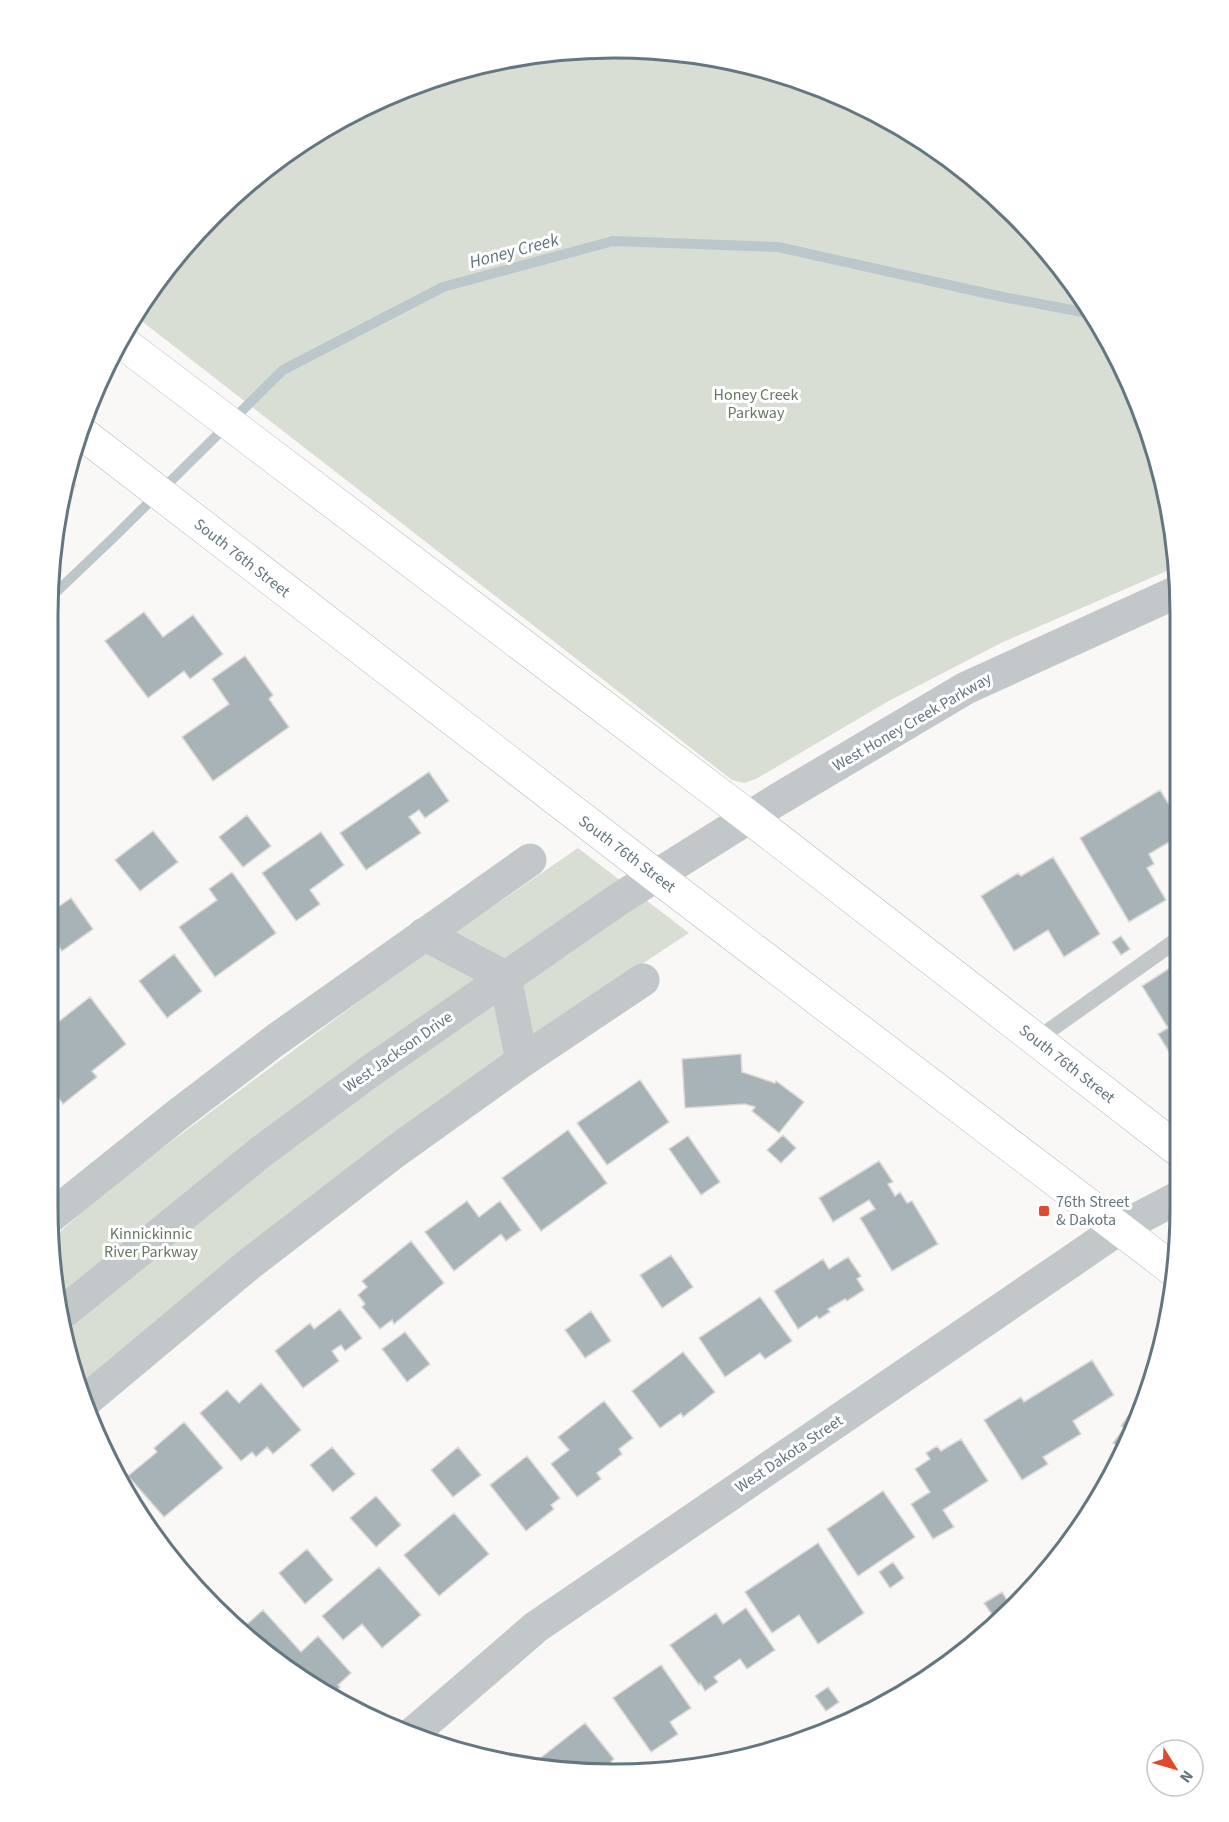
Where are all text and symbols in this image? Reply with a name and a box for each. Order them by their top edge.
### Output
water label: Honey Creek [466,227,562,275]
park label: Honey Creek Parkway [714,384,799,424]
street label: South 76th Street [189,513,295,603]
street label: West Honey Creek Parkway [828,667,996,777]
street label: South 76th Street [574,810,681,898]
street label: West Jackson Drive [339,1006,457,1098]
street label: South 76th Street [1014,1019,1120,1109]
place label: 76th Street & Dakota [1056,1191,1130,1231]
marker: 76th Street & Dakota [1037,1204,1051,1218]
park label: Kinnickinnic River Parkway [104,1223,198,1263]
street label: West Dakota Street [731,1409,848,1498]
north arrow [1145,1738,1205,1798]
text: N [1174,1766,1198,1787]

